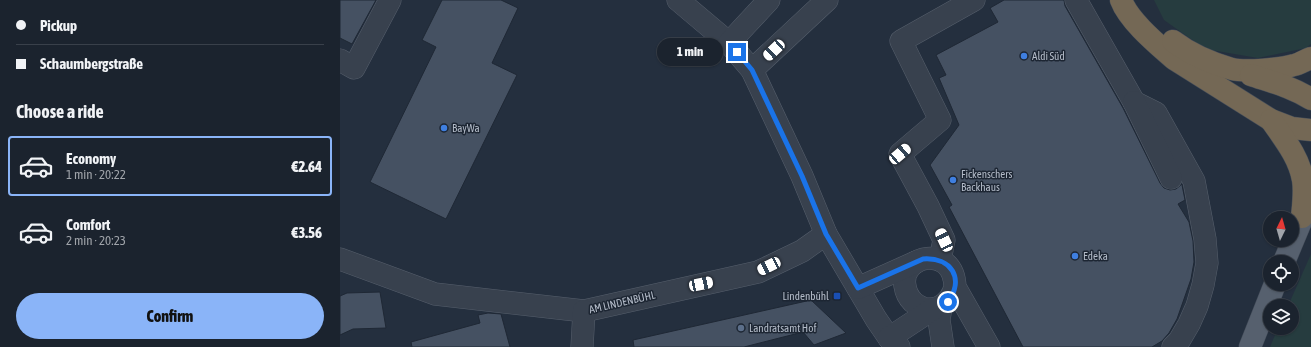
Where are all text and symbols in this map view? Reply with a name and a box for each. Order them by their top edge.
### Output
text: Pickup [40,17,77,34]
car [761,37,787,63]
callout: 1 min [657,38,723,66]
route end [728,43,746,61]
text: 1 min [677,44,703,59]
place label: Aldi Süd [1032,50,1065,62]
marker: Aldi Süd [1019,51,1029,61]
text: Schaumbergstraße [40,55,143,72]
text: Choose a ride [16,101,104,122]
place label: BayWa [452,122,480,134]
marker: BayWa [439,123,449,133]
car [887,142,913,166]
icon: car [18,148,54,184]
text: Economy [66,150,116,167]
text: €2.64 [291,158,322,175]
text: 1 min · 20:22 [66,167,126,182]
place label: Fickenschers Backhaus [961,168,1013,193]
marker: Fickenschers Backhaus [948,175,958,185]
north arrow [1263,211,1299,247]
map controls [1263,211,1299,335]
icon: car [18,214,54,250]
text: Comfort [66,216,110,233]
text: €3.56 [291,224,322,241]
car [933,227,955,253]
text: 2 min · 20:23 [66,233,126,248]
place label: Edeka [1083,250,1108,262]
marker: Edeka [1070,251,1080,261]
car [756,255,782,277]
button: locate [1263,255,1299,291]
car [688,276,714,292]
street label: AM LINDENBÜHL [588,288,657,315]
place label: Lindenbühl [783,290,829,302]
marker: Lindenbühl [832,291,842,301]
button: Confirm [16,293,324,339]
route start [939,293,957,311]
button: layers [1263,299,1299,335]
place label: Landratsamt Hof [749,322,816,334]
marker: Landratsamt Hof [736,323,746,333]

